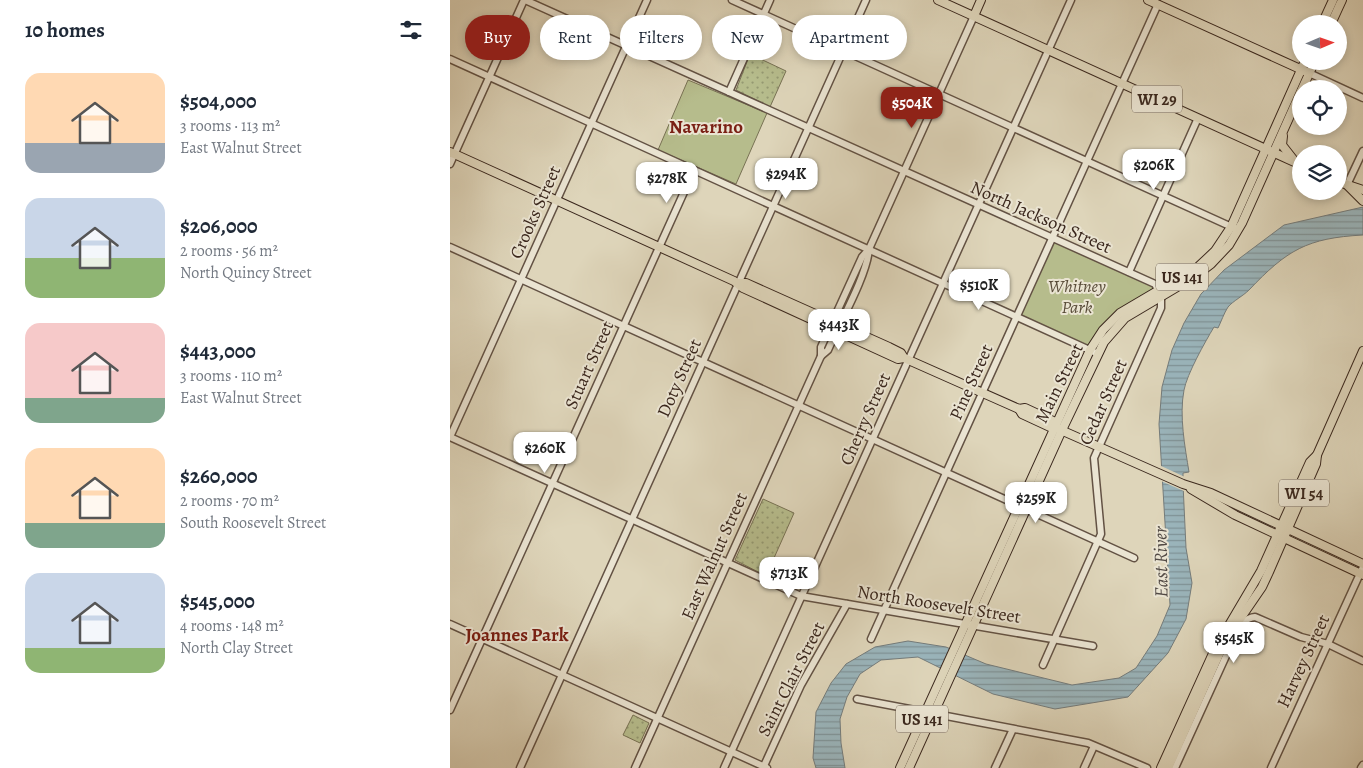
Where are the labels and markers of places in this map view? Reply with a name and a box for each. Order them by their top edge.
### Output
pin: $504K [877,86,947,129]
pin: $206K [1119,148,1189,191]
pin: $294K [751,158,821,200]
pin: $278K [632,162,702,204]
pin: $510K [944,268,1014,311]
pin: $443K [804,308,874,351]
pin: $260K [510,432,580,474]
pin: $259K [1001,482,1071,524]
pin: $713K [754,556,824,599]
pin: $545K [1199,622,1269,664]

